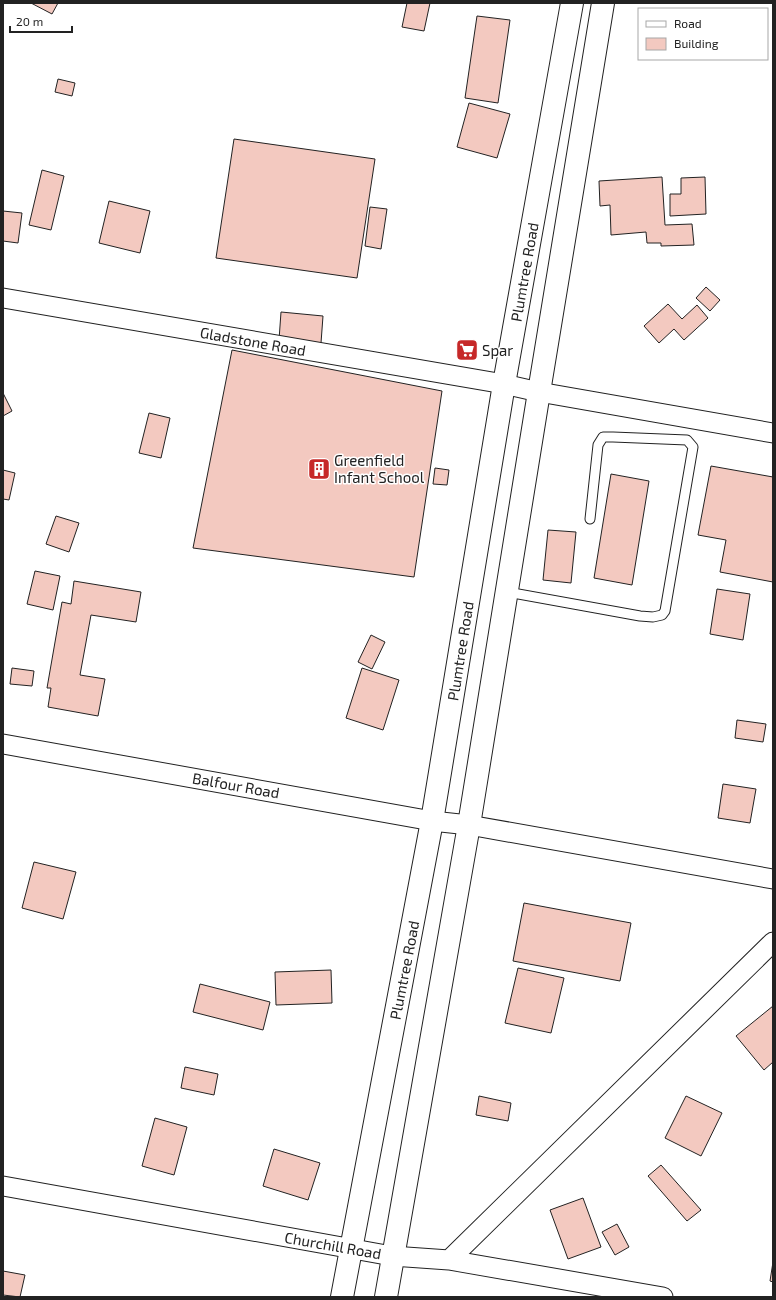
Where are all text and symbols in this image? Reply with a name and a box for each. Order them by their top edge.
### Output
scale bar [10,8,72,34]
legend [638,8,768,60]
text: 20 m [16,14,43,28]
text: Road [674,16,702,30]
text: Building [674,36,719,50]
street label: Plumtree Road [506,221,542,323]
street label: Gladstone Road [199,323,307,359]
supermarket icon: Spar [454,337,480,363]
place label: Spar [482,341,513,359]
place label: Greenfield Infant School [334,451,425,486]
building icon: Greenfield Infant School [306,456,332,482]
street label: Plumtree Road [443,600,477,702]
street label: Balfour Road [191,768,281,802]
street label: Plumtree Road [386,919,422,1021]
street label: Churchill Road [283,1228,383,1262]

